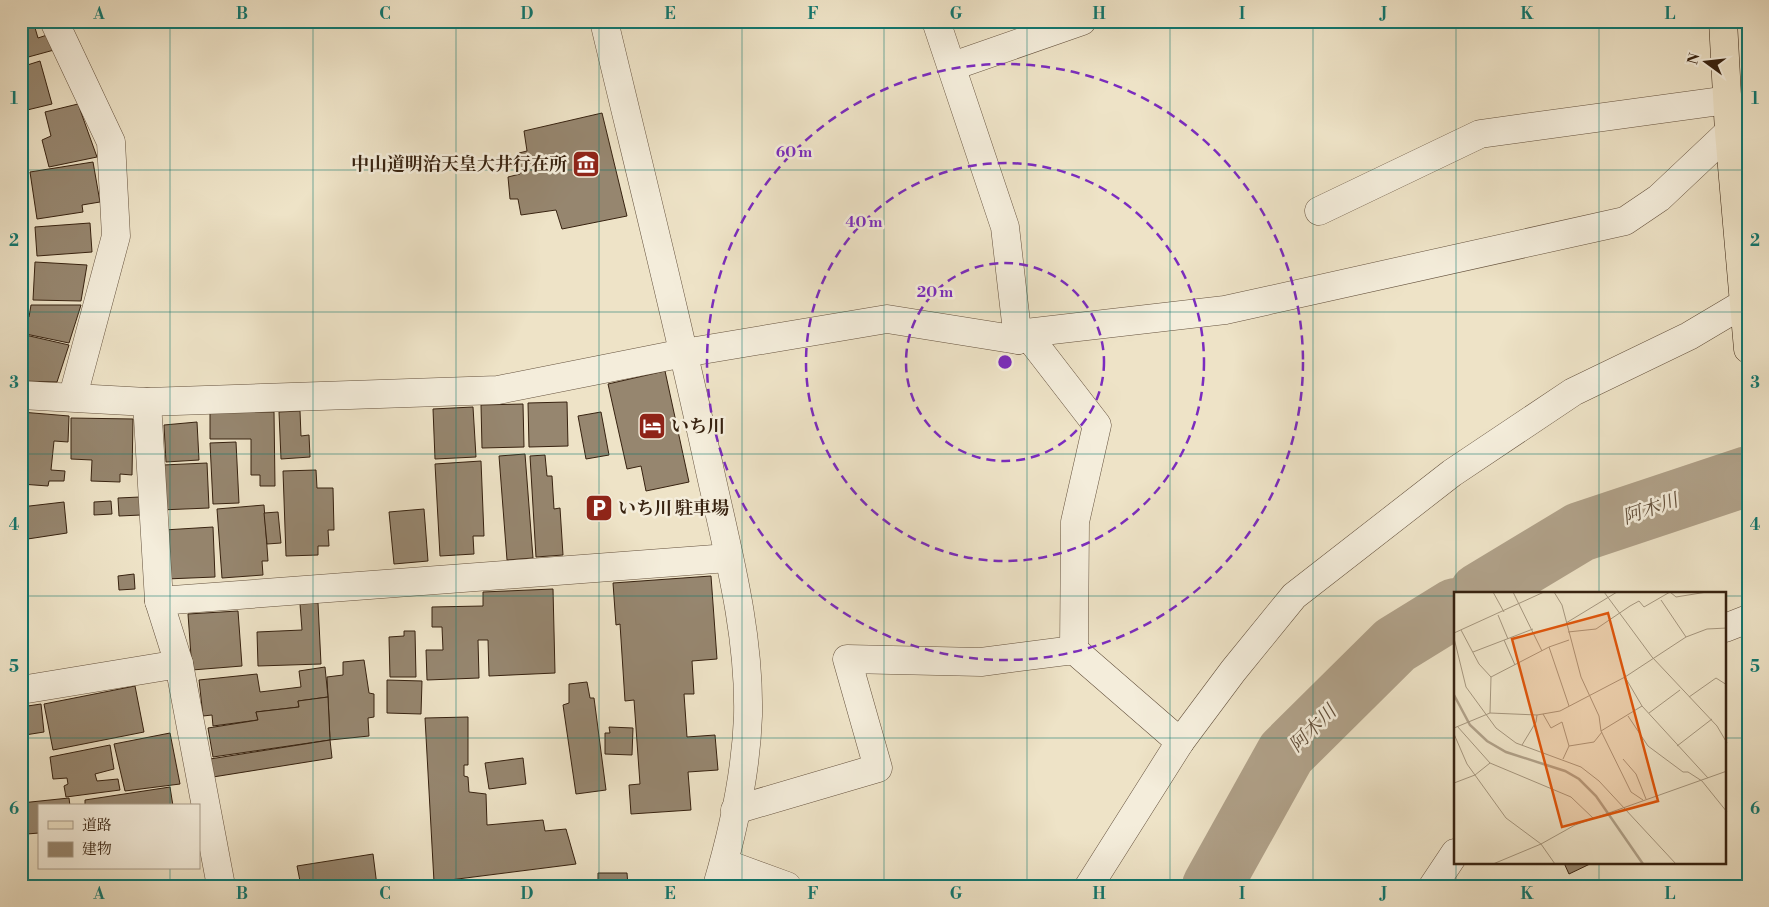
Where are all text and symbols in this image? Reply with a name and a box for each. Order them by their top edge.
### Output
text: A [92,4,105,24]
text: B [236,4,248,24]
text: C [379,4,391,24]
text: D [521,4,534,24]
text: E [664,4,676,24]
text: F [807,4,819,24]
text: G [950,4,963,24]
text: H [1092,4,1106,24]
text: I [1239,4,1245,24]
text: J [1379,4,1387,24]
text: K [1521,4,1535,24]
text: L [1665,4,1676,24]
north arrow [1682,38,1732,88]
text: N [1684,51,1705,67]
text: 1 [10,89,18,109]
text: 1 [1751,89,1759,109]
text: 60 m [776,143,813,162]
museum icon: 中山道明治天皇大井行在所 [571,149,601,179]
place label: 中山道明治天皇大井行在所 [351,153,567,176]
text: 40 m [845,213,883,232]
text: 2 [9,231,19,251]
text: 2 [1750,231,1760,251]
text: 20 m [917,283,954,302]
centre of rings [996,353,1014,371]
text: 3 [9,373,19,393]
text: 3 [1750,373,1760,393]
hotel icon: いち川 [637,411,667,441]
place label: いち川 [671,415,725,438]
water label: 阿木川 [1619,488,1683,530]
parking icon: いち川 駐車場 [584,493,614,523]
place label: いち川 駐車場 [618,497,729,520]
text: 4 [9,515,20,535]
text: 4 [1750,515,1761,535]
inset map [1454,592,1726,864]
text: 5 [9,657,19,677]
text: 5 [1750,657,1760,677]
water label: 阿木川 [1284,699,1343,757]
text: 6 [9,799,19,819]
text: 6 [1750,799,1760,819]
legend [38,804,200,870]
text: 道路 [82,816,112,835]
text: 建物 [82,840,112,859]
text: A [92,884,105,904]
text: B [236,884,248,904]
text: C [379,884,391,904]
text: D [521,884,534,904]
text: E [664,884,676,904]
text: F [807,884,819,904]
text: G [950,884,963,904]
text: H [1092,884,1106,904]
text: I [1239,884,1245,904]
text: J [1379,884,1387,904]
text: K [1521,884,1535,904]
text: L [1665,884,1676,904]

